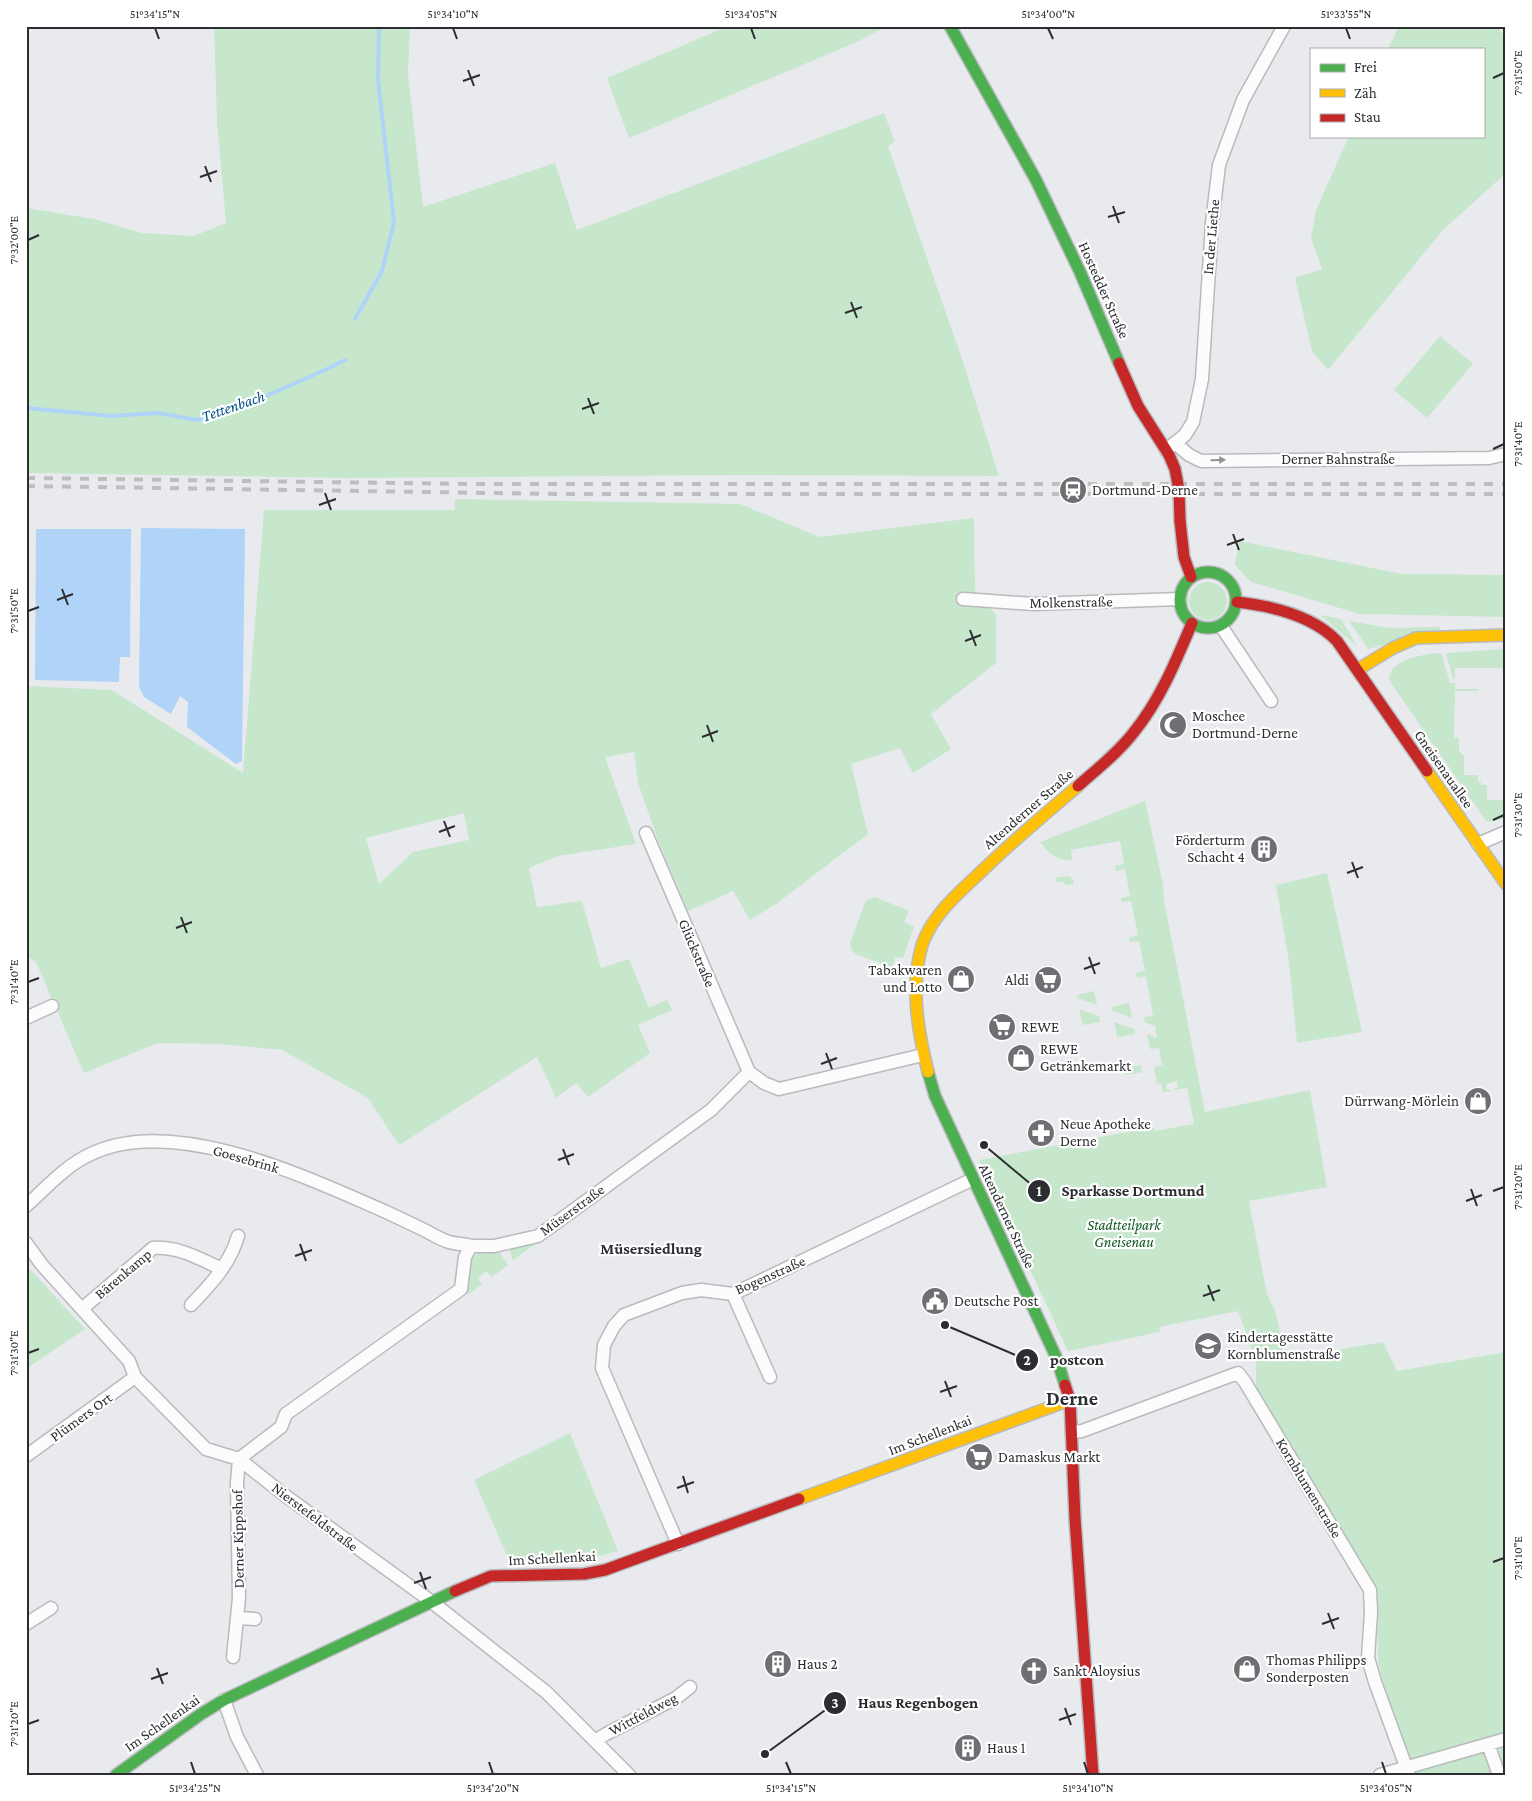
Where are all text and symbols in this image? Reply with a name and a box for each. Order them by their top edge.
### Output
text: 51°34'15"N [130,7,180,21]
text: 51°34'10"N [427,7,479,21]
text: 51°34'05"N [725,7,777,21]
text: 51°34'00"N [1021,7,1075,21]
text: 51°33'55"N [1320,7,1372,21]
legend [1310,48,1484,138]
text: 7°31'50"E [1511,50,1525,95]
text: Frei [1354,59,1377,75]
text: Zäh [1354,85,1377,101]
text: Stau [1354,109,1381,125]
street label: In der Liethe [1200,198,1222,275]
text: 7°32'00"E [7,215,21,264]
street label: Hostedder Straße [1076,239,1133,341]
water label: Tettenbach [199,387,267,425]
text: 7°31'40"E [1511,421,1525,467]
street label: Derner Bahnstraße [1281,451,1395,467]
one-way arrow [1210,456,1226,464]
station icon: Dortmund-Derne [1058,475,1088,505]
place label: Dortmund-Derne [1092,482,1198,498]
text: 7°31'50"E [7,588,21,633]
street label: Molkenstraße [1029,593,1113,611]
place label: Moschee Dortmund-Derne [1192,708,1298,741]
mosque icon: Moschee Dortmund-Derne [1158,710,1188,740]
street label: Gneisenauallee [1411,727,1477,811]
street label: Altenderner Straße [980,765,1076,852]
text: 7°31'30"E [1511,792,1525,838]
place label: Förderturm Schacht 4 [1175,832,1245,865]
building icon: Förderturm Schacht 4 [1249,834,1279,864]
street label: Glückstraße [675,917,719,990]
text: 7°31'40"E [7,959,21,1005]
place label: Tabakwaren und Lotto [868,962,942,995]
shop icon: Tabakwaren und Lotto [946,964,976,994]
supermarket icon: Aldi [1033,965,1063,995]
place label: Aldi [1005,972,1029,988]
supermarket icon: REWE [987,1012,1017,1042]
place label: REWE [1021,1019,1059,1035]
place label: REWE Getränkemarkt [1040,1041,1132,1074]
shop icon: REWE Getränkemarkt [1006,1043,1036,1073]
shop icon: Dürrwang-Mörlein [1463,1086,1493,1116]
place label: Dürrwang-Mörlein [1344,1093,1459,1110]
place label: Neue Apotheke Derne [1060,1116,1151,1149]
pharmacy icon: Neue Apotheke Derne [1026,1118,1056,1148]
street label: Goesebrink [211,1142,282,1176]
street label: Altenderner Straße [976,1161,1038,1271]
text: 7°31'20"E [1511,1164,1525,1210]
callout: Sparkasse Dortmund [1026,1175,1214,1206]
street label: Müserstraße [537,1181,608,1239]
text: Sparkasse Dortmund [1062,1182,1205,1199]
text: 1 [1036,1183,1042,1199]
park label: Stadtteilpark Gneisenau [1087,1217,1162,1250]
district label: Müsersiedlung [600,1240,702,1257]
street label: Bärenkamp [92,1246,155,1303]
street label: Bogenstraße [732,1252,808,1299]
public building icon: Deutsche Post [920,1286,950,1316]
place label: Deutsche Post [954,1293,1039,1309]
place label: Kindertagesstätte Kornblumenstraße [1227,1329,1341,1362]
text: 7°31'30"E [7,1330,21,1376]
school or university icon: Kindertagesstätte Kornblumenstraße [1193,1331,1223,1361]
callout: postcon [1015,1344,1114,1375]
text: postcon [1050,1351,1104,1368]
text: 2 [1023,1352,1031,1368]
district label: Derne [1046,1387,1098,1409]
street label: Plümers Ort [47,1389,116,1445]
street label: Im Schellenkai [886,1412,974,1458]
street label: Kornblumenstraße [1273,1435,1345,1541]
supermarket icon: Damaskus Markt [964,1442,994,1472]
place label: Damaskus Markt [998,1449,1101,1465]
street label: Nierstefeldstraße [269,1479,361,1555]
street label: Derner Kippshof [229,1488,248,1589]
text: 7°31'10"E [1511,1536,1525,1580]
street label: Im Schellenkai [508,1548,596,1568]
building icon: Haus 2 [763,1649,793,1679]
place label: Thomas Philipps Sonderposten [1266,1652,1366,1686]
shop icon: Thomas Philipps Sonderposten [1232,1654,1262,1684]
place label: Haus 2 [797,1656,838,1672]
church icon: Sankt Aloysius [1019,1656,1049,1686]
place label: Sankt Aloysius [1053,1663,1140,1680]
callout: Haus Regenbogen [822,1687,988,1718]
street label: Wittfeldweg [606,1689,680,1740]
street label: Im Schellenkai [121,1691,203,1755]
text: Haus Regenbogen [858,1694,978,1711]
text: 3 [831,1695,839,1711]
text: 7°31'20"E [7,1701,21,1747]
building icon: Haus 1 [953,1733,983,1763]
place label: Haus 1 [987,1740,1025,1756]
text: 51°34'25"N [169,1781,221,1795]
text: 51°34'20"N [467,1781,520,1795]
text: 51°34'15"N [766,1781,816,1795]
text: 51°34'10"N [1062,1781,1114,1795]
text: 51°34'05"N [1360,1781,1412,1795]

